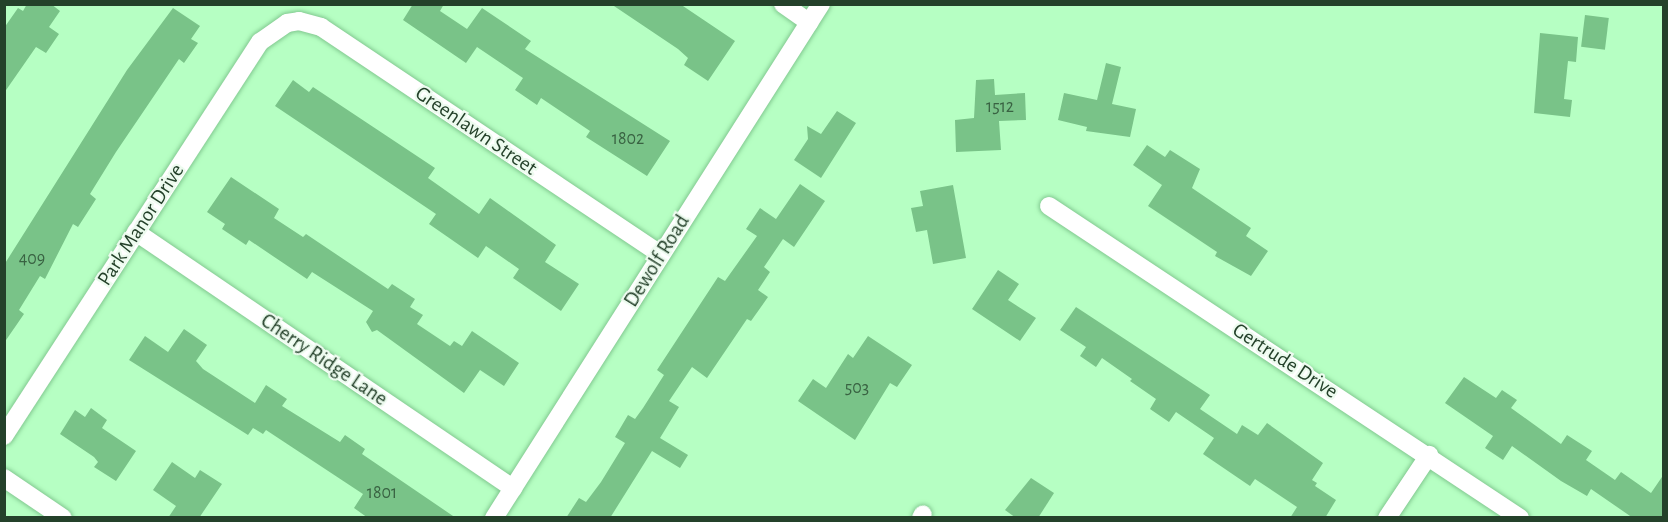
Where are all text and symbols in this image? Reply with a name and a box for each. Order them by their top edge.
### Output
street label: Greenlawn Street [410,81,542,181]
house number: 1512 [986,96,1014,118]
house number: 1802 [612,128,644,150]
street label: Park Manor Drive [92,159,190,291]
street label: Dewolf Road [619,210,695,312]
house number: 409 [19,248,45,270]
street label: Cherry Ridge Lane [256,308,392,412]
street label: Gertrude Drive [1228,318,1342,404]
house number: 503 [845,377,869,399]
house number: 1801 [367,482,397,504]

